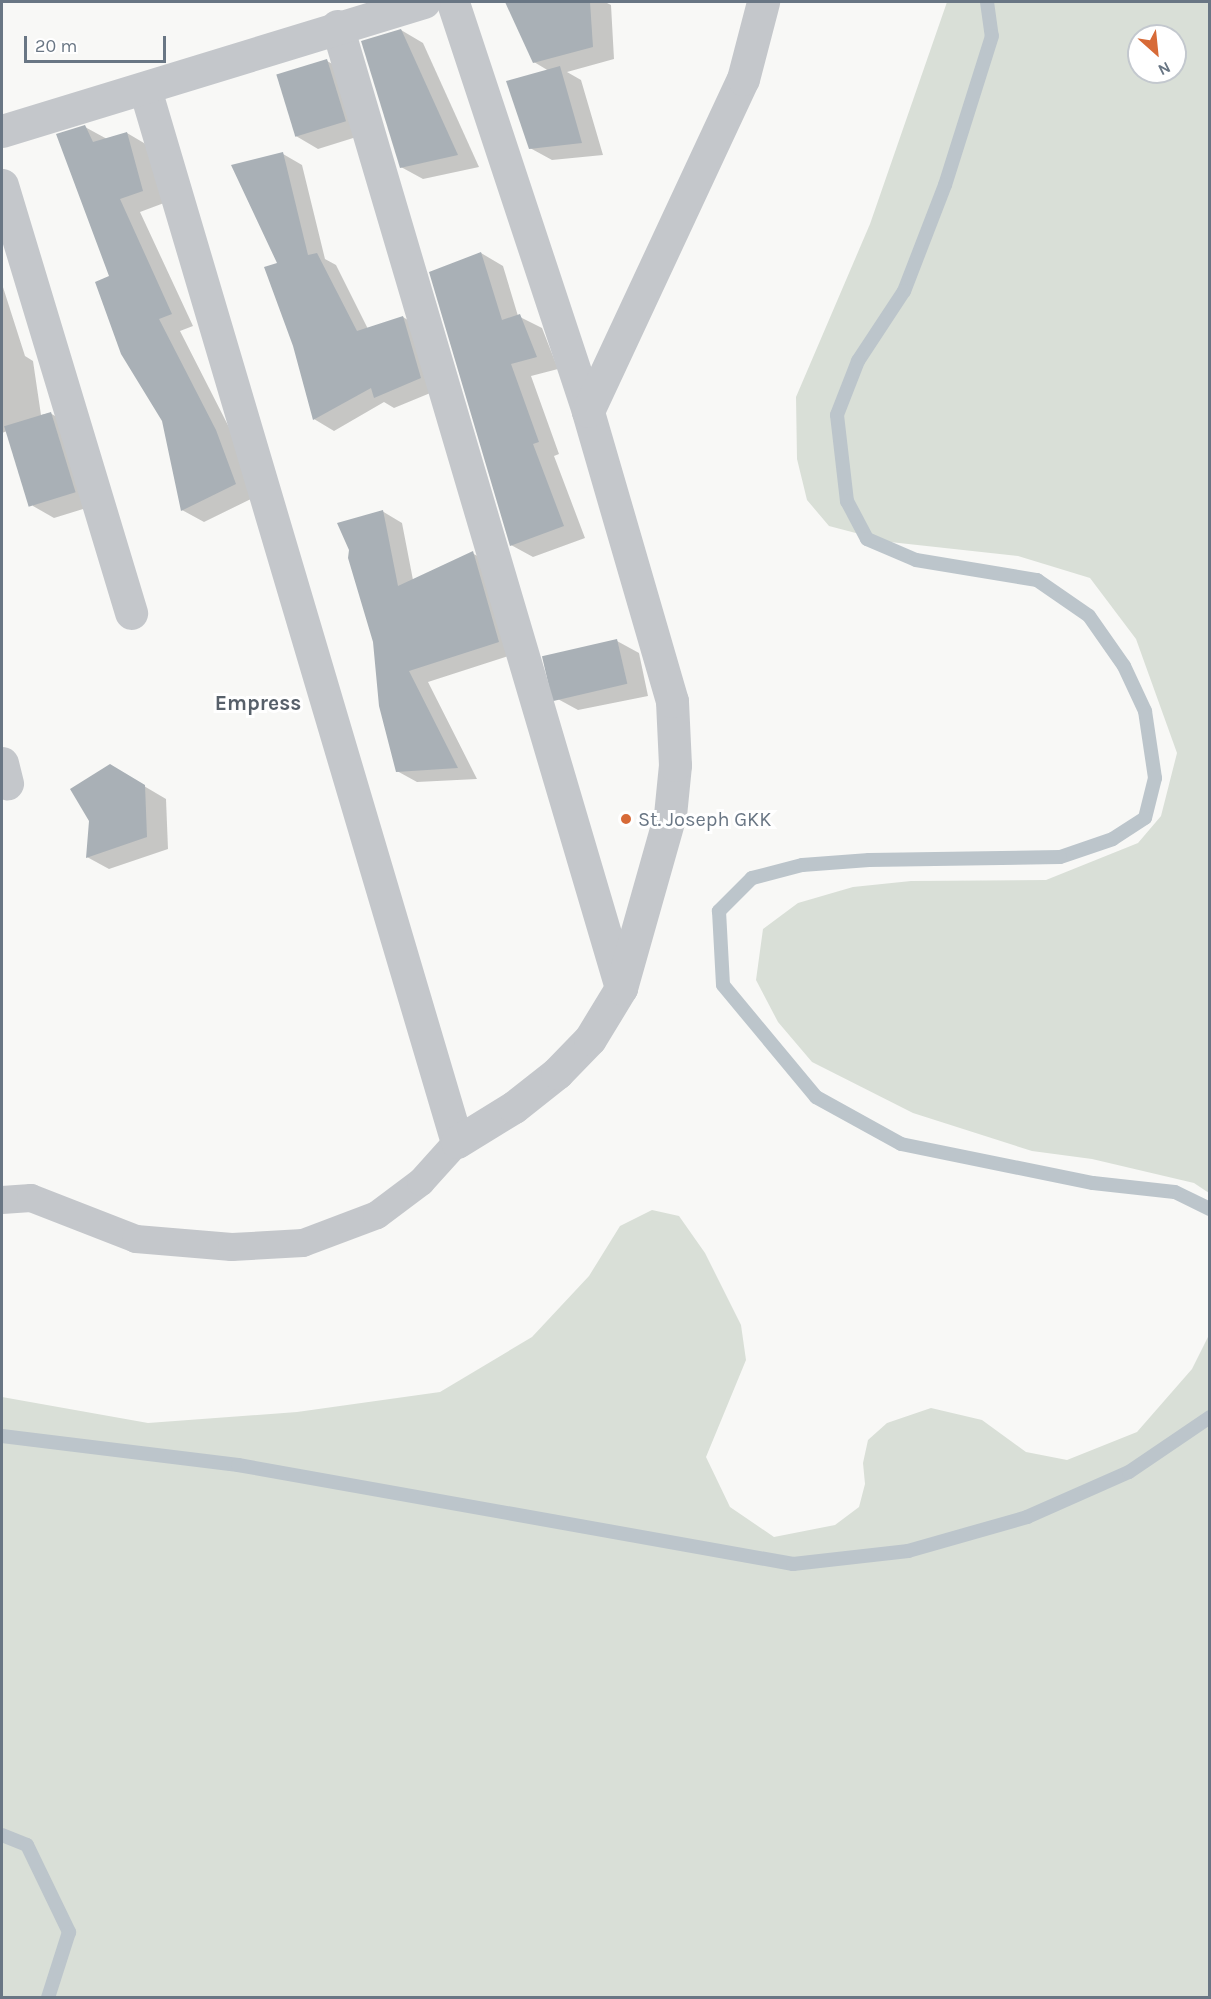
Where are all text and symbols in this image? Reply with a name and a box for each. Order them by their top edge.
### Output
scale bar [27,24,170,62]
north arrow [1127,24,1187,84]
text: 20 m [35,35,77,57]
text: N [1155,58,1174,80]
district label: Empress [215,690,301,716]
place label: St. Joseph GKK [638,807,771,831]
marker: St. Joseph GKK [619,812,633,826]

